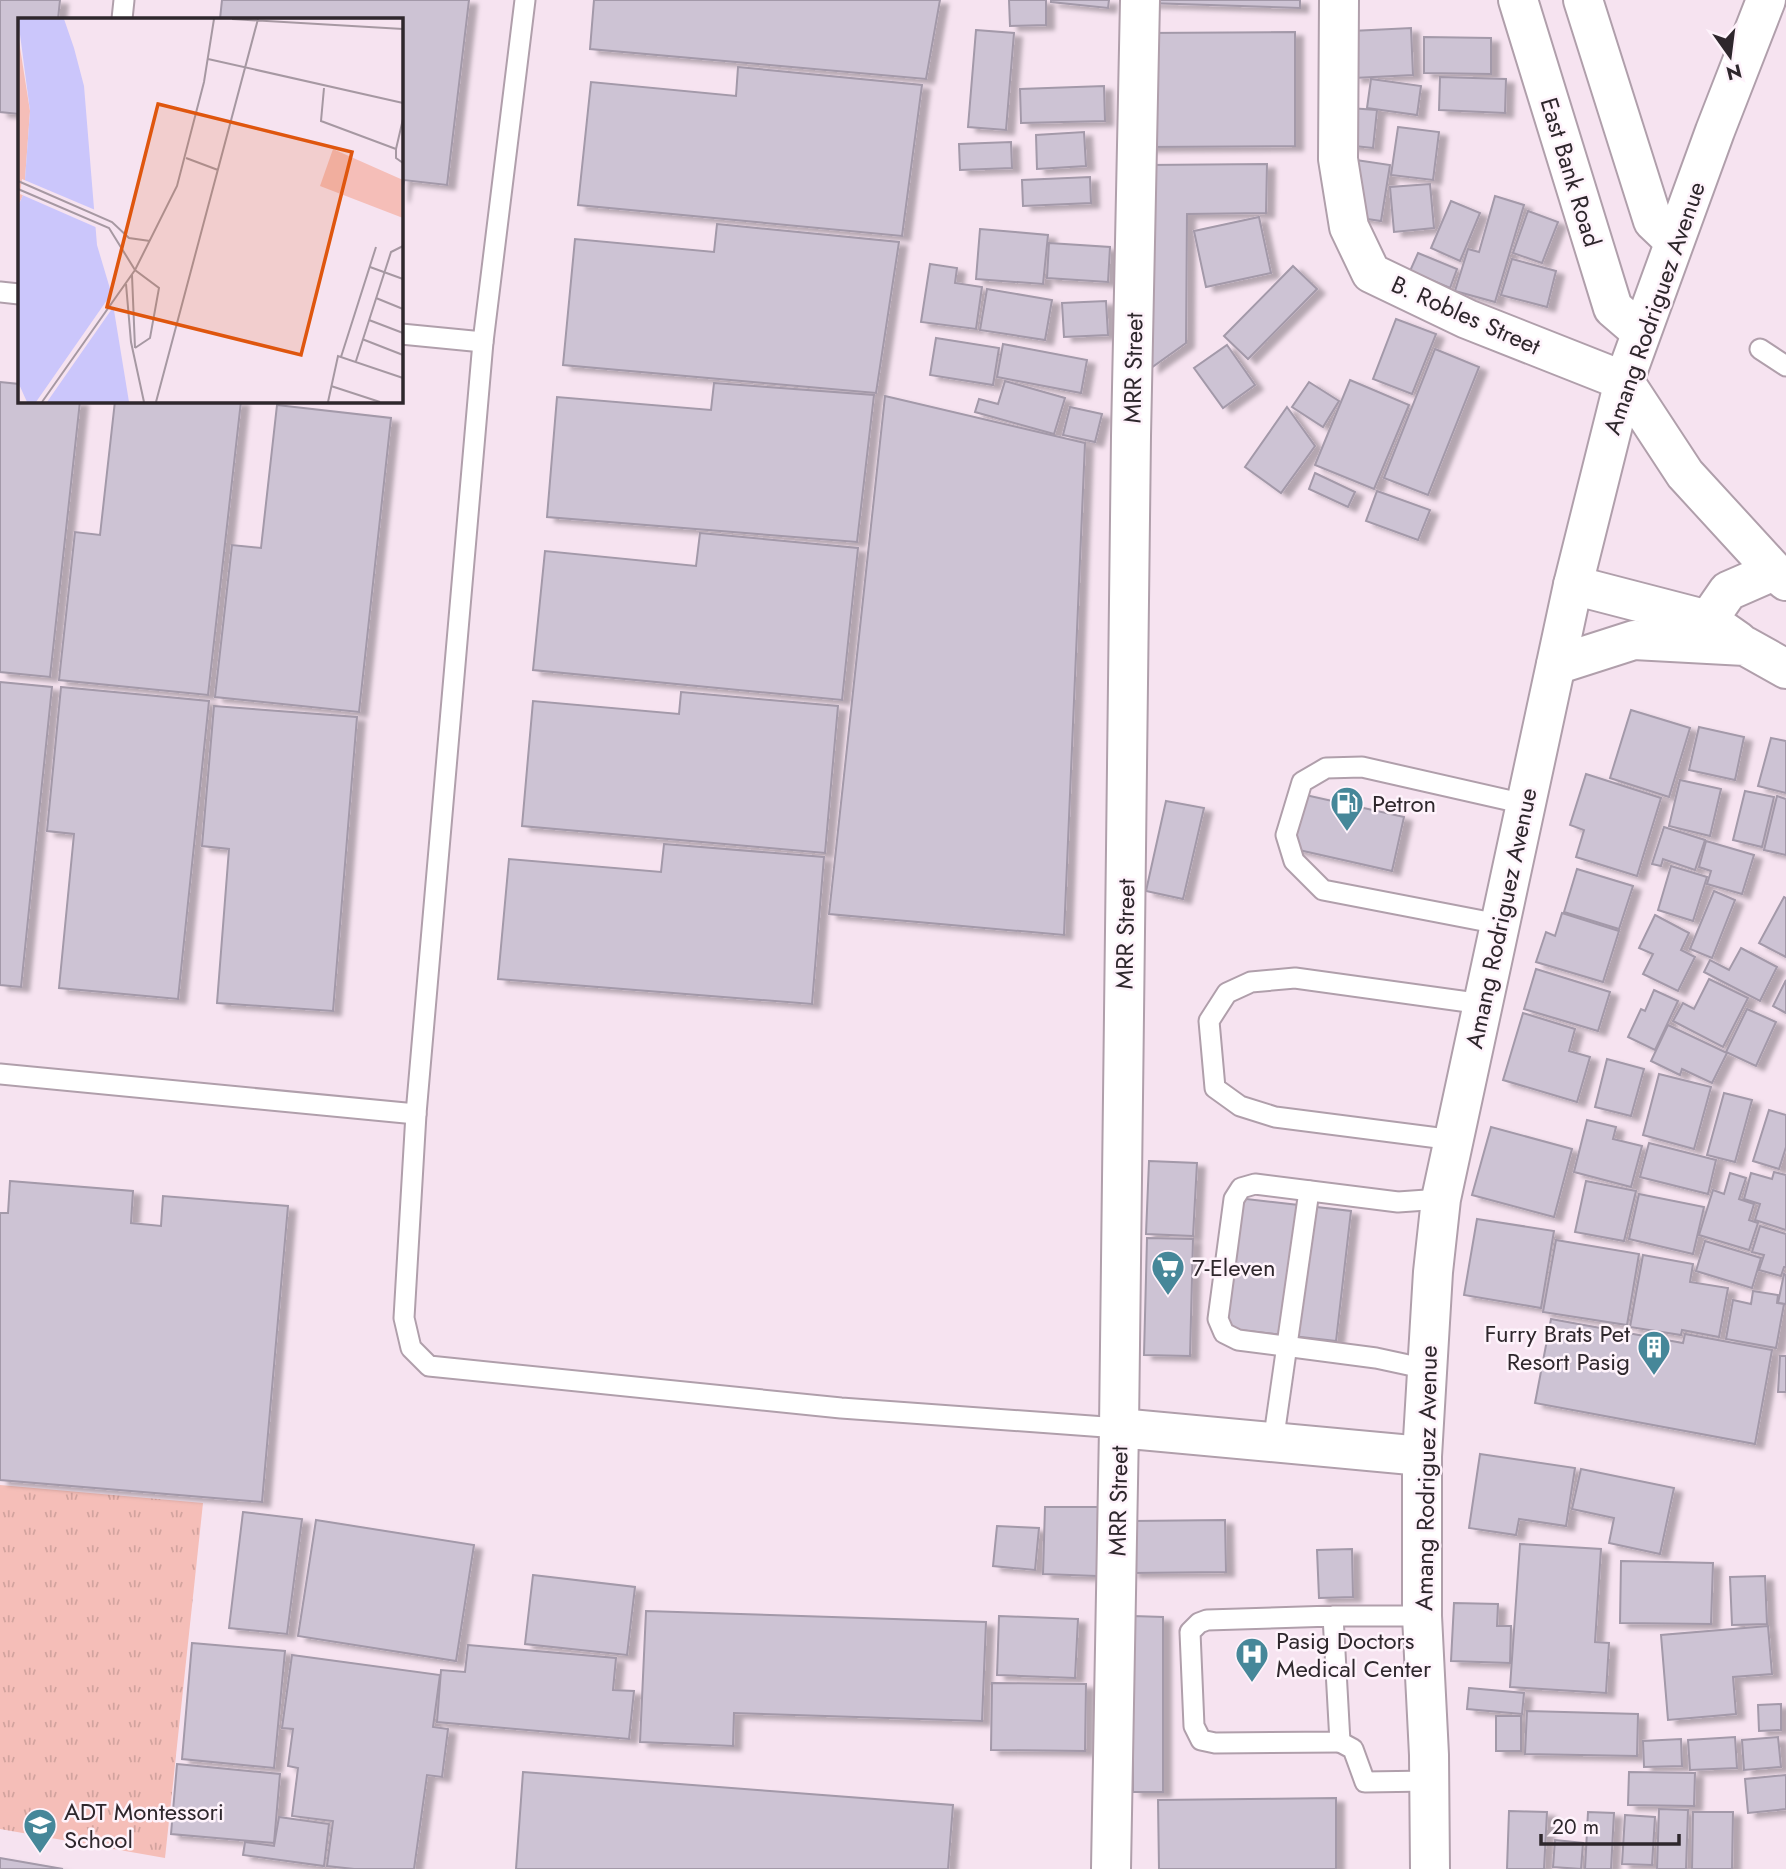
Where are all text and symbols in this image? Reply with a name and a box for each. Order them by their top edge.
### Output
inset map [18,18,402,402]
north arrow [1695,21,1765,91]
text: N [1723,57,1745,87]
street label: East Bank Road [1532,93,1610,251]
street label: Amang Rodriguez Avenue [1594,177,1714,439]
street label: B. Robles Street [1386,267,1546,364]
street label: MRR Street [1115,312,1151,424]
fuel station icon: Petron [1328,784,1366,833]
street label: Amang Rodriguez Avenue [1456,784,1546,1052]
place label: Petron [1372,786,1436,821]
street label: MRR Street [1107,878,1143,990]
supermarket icon: 7-Eleven [1149,1248,1187,1297]
place label: 7-Eleven [1192,1250,1276,1285]
place label: Furry Brats Pet Resort Pasig [1485,1316,1630,1379]
building icon: Furry Brats Pet Resort Pasig [1635,1328,1673,1377]
street label: Amang Rodriguez Avenue [1406,1345,1446,1611]
street label: MRR Street [1100,1445,1136,1557]
place label: Pasig Doctors Medical Center [1276,1623,1432,1686]
hospital icon: Pasig Doctors Medical Center [1233,1635,1271,1684]
place label: ADT Montessori School [64,1794,224,1857]
scale bar [1541,1802,1679,1846]
school or university icon: ADT Montessori School [21,1806,59,1855]
text: 20 m [1552,1812,1599,1842]

